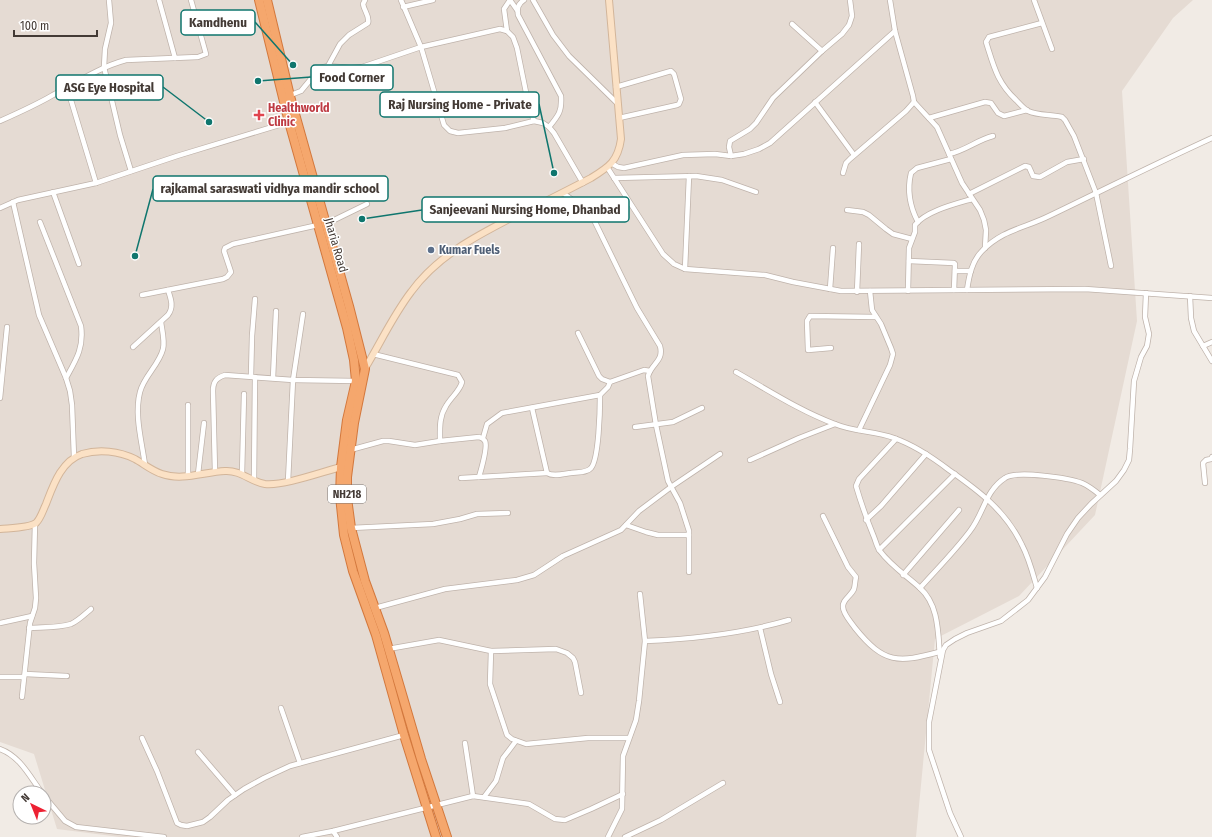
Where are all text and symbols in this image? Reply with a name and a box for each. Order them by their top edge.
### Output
callout: Kamdhenu [181,10,255,35]
scale bar [14,12,97,38]
text: Kamdhenu [189,15,247,30]
text: 100 m [20,19,49,33]
callout: Food Corner [311,65,393,90]
text: Food Corner [319,70,385,85]
callout: ASG Eye Hospital [56,75,163,100]
text: ASG Eye Hospital [63,80,155,95]
callout: Raj Nursing Home - Private [380,92,539,117]
text: Raj Nursing Home - Private [388,97,532,112]
place label: Healthworld Clinic [268,101,330,129]
marker: Healthworld Clinic [253,109,265,121]
callout: rajkamal saraswati vidhya mandir school [153,176,388,201]
text: rajkamal saraswati vidhya mandir school [161,181,380,196]
callout: Sanjeevani Nursing Home, Dhanbad [422,197,629,222]
text: Sanjeevani Nursing Home, Dhanbad [430,202,620,217]
street label: Jharia Road [322,216,350,274]
place label: Kumar Fuels [439,243,501,257]
marker: Kumar Fuels [426,245,436,255]
road number: NH218 [328,485,366,503]
north arrow [12,785,52,825]
text: N [19,791,32,805]

